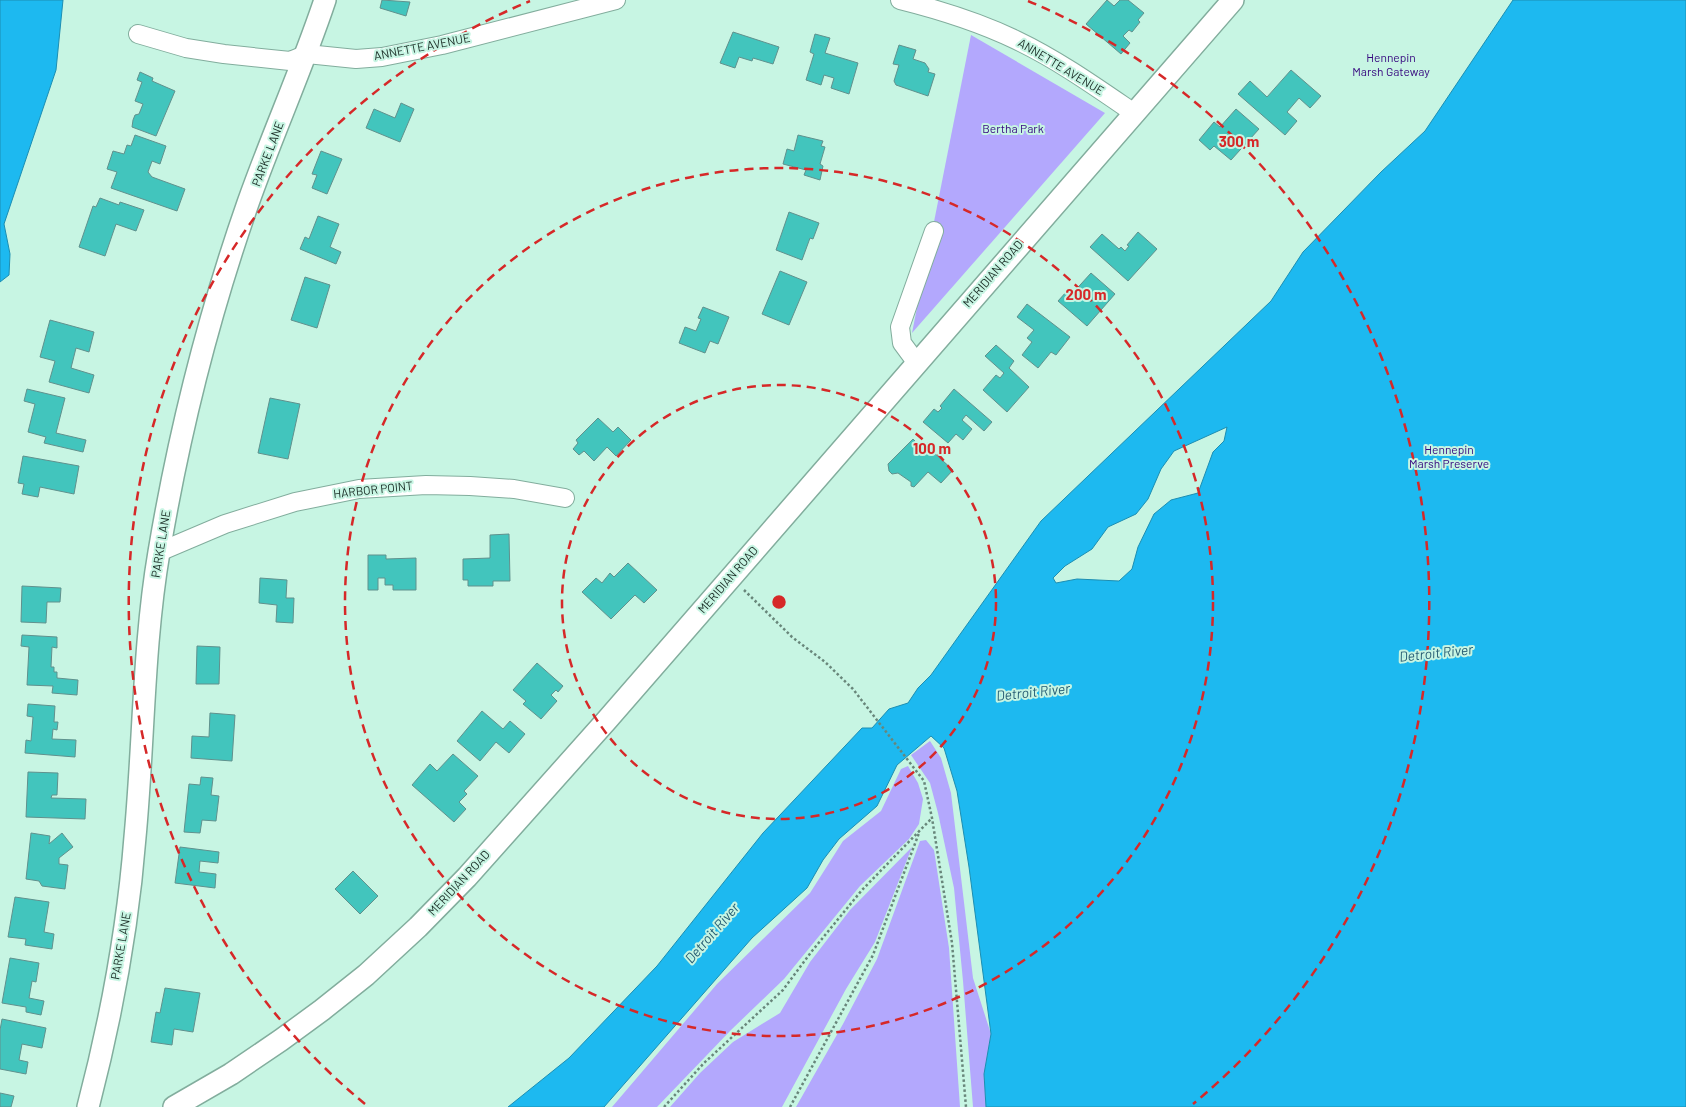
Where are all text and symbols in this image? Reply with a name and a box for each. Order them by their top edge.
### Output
street label: ANNETTE AVENUE [372,30,471,62]
street label: ANNETTE AVENUE [1016,35,1107,97]
park label: Hennepin Marsh Gateway [1352,50,1430,78]
street label: PARKE LANE [248,119,286,188]
park label: Bertha Park [982,121,1044,135]
text: 300 m [1219,132,1259,150]
street label: MERIDIAN ROAD [959,237,1025,310]
text: 200 m [1065,285,1107,303]
text: 100 m [913,439,951,457]
park label: Hennepin Marsh Preserve [1409,442,1489,470]
street label: HARBOR POINT [332,478,414,500]
street label: PARKE LANE [148,509,172,579]
street label: MERIDIAN ROAD [694,543,760,616]
centre of rings [770,593,788,611]
water label: Detroit River [1398,640,1475,665]
water label: Detroit River [995,679,1072,704]
street label: MERIDIAN ROAD [424,847,492,918]
water label: Detroit River [681,898,743,966]
street label: PARKE LANE [107,911,133,981]

